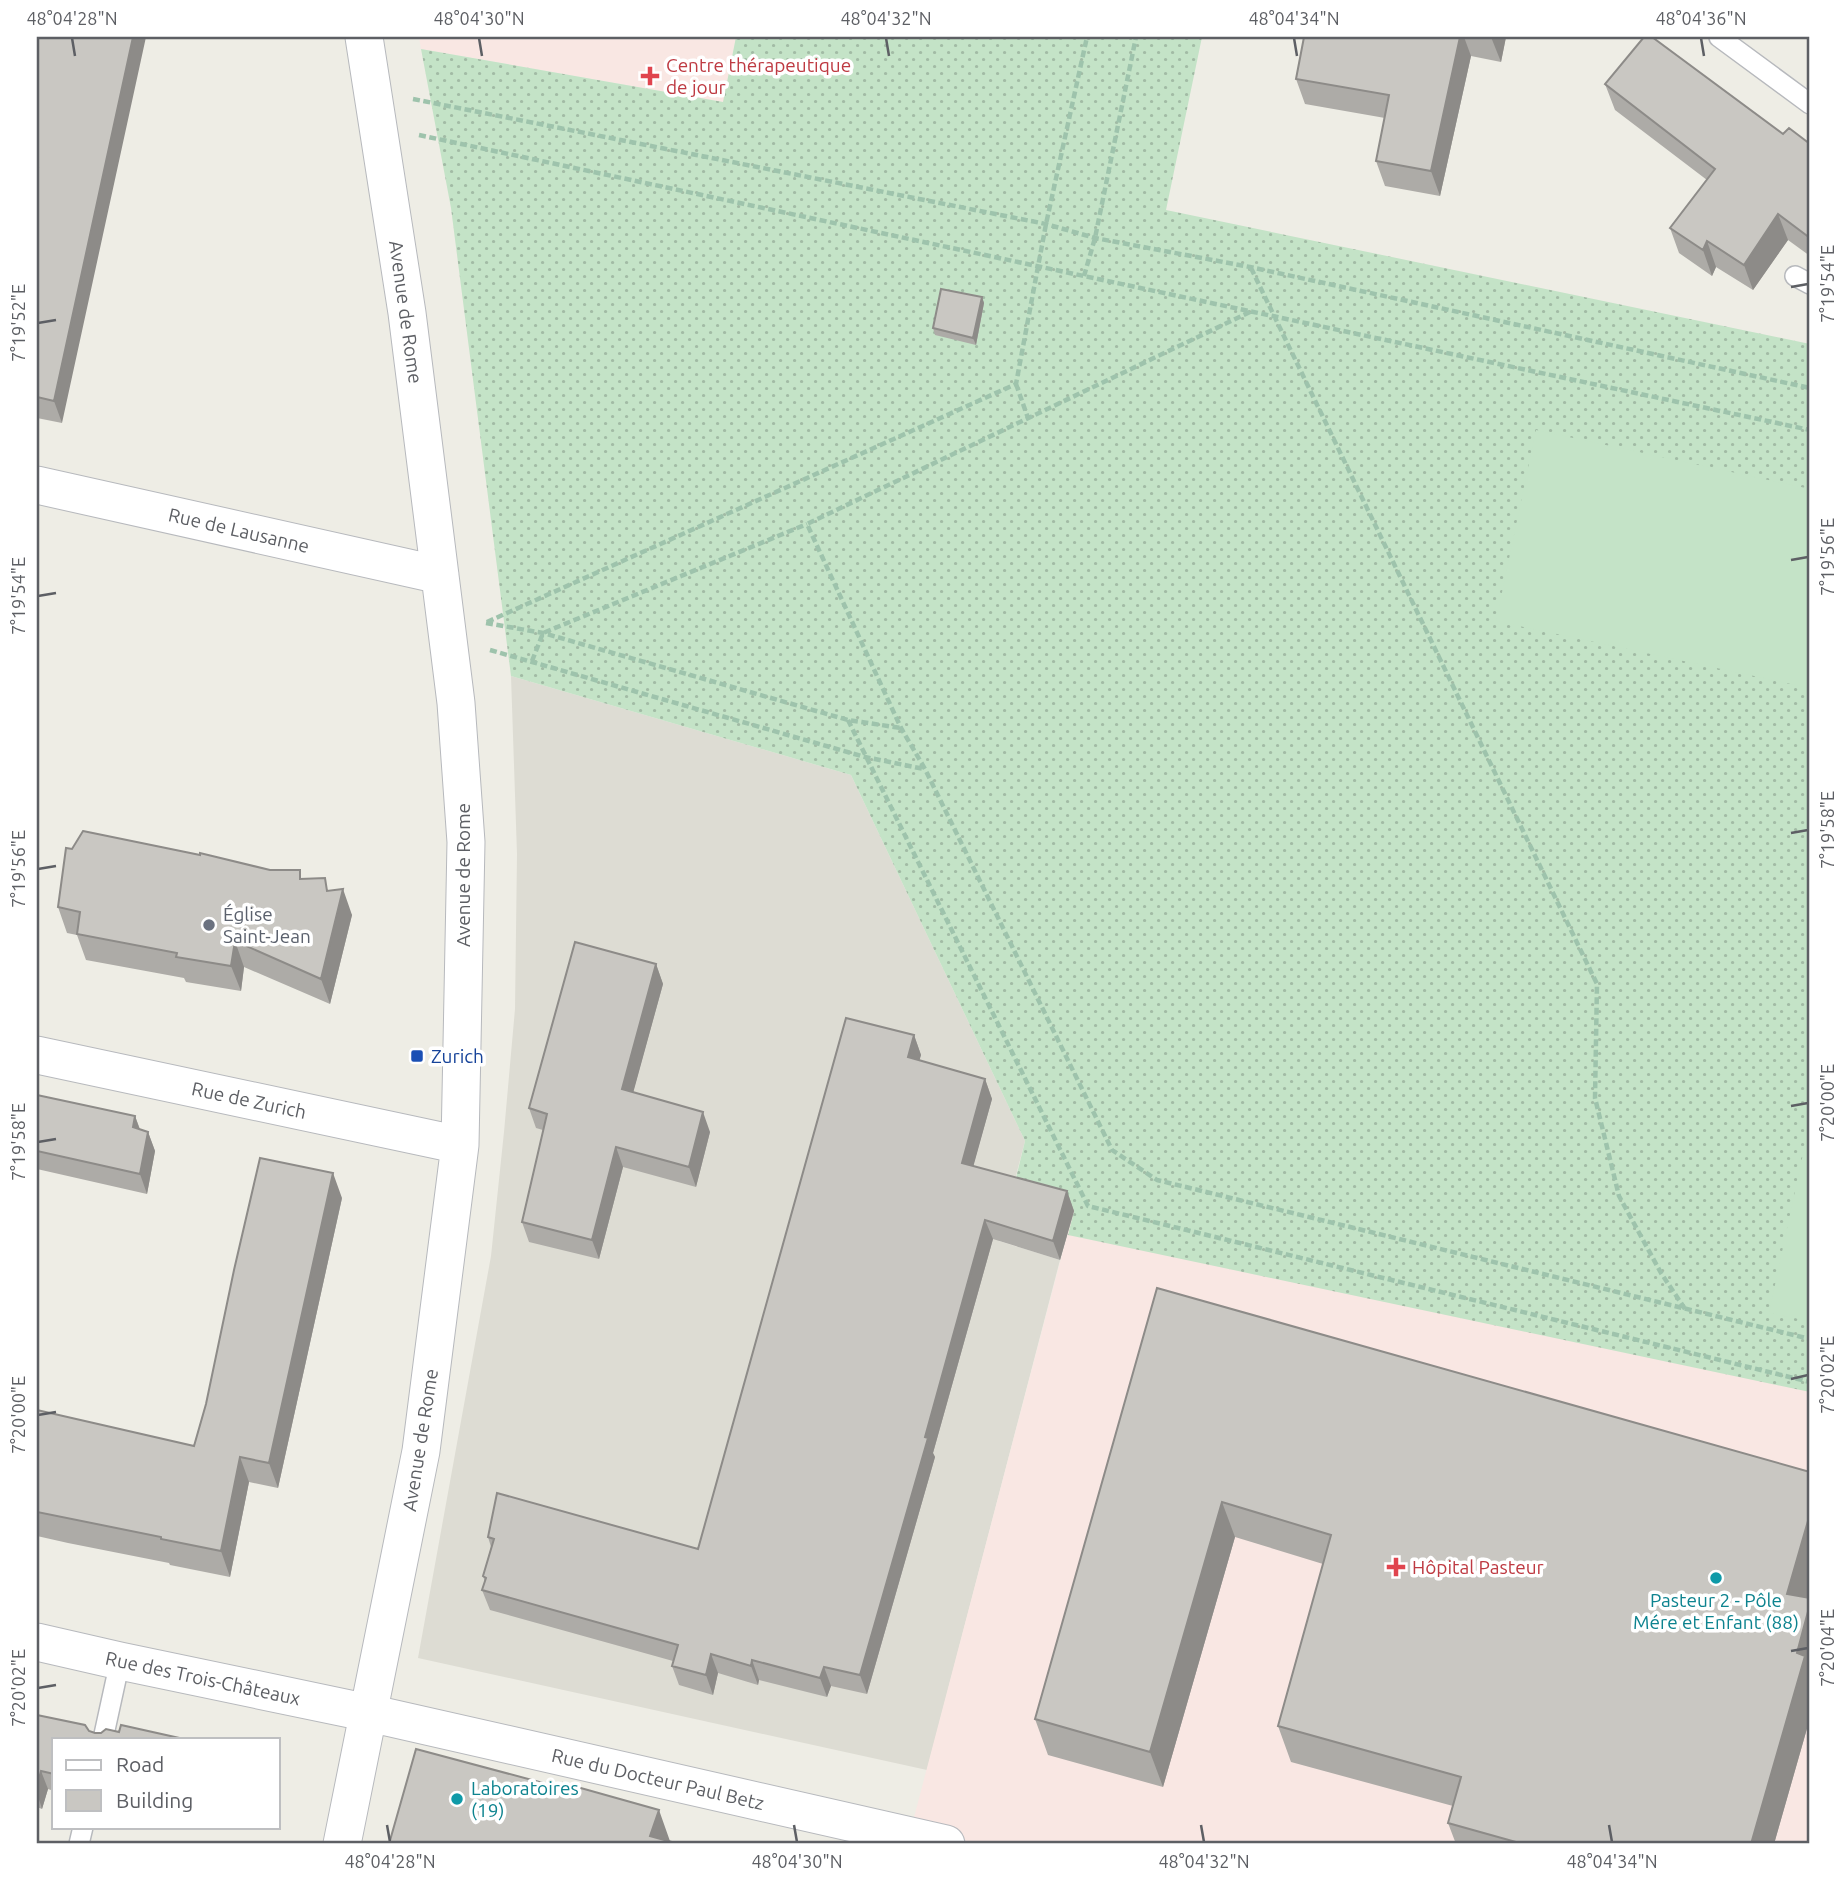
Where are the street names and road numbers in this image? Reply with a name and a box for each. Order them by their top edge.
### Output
street label: Avenue de Rome [385,239,427,385]
street label: Rue de Lausanne [166,503,312,557]
street label: Avenue de Rome [452,803,474,947]
street label: Rue de Zurich [190,1077,308,1123]
street label: Avenue de Rome [398,1367,442,1513]
street label: Rue des Trois-Châteaux [104,1647,303,1710]
street label: Rue du Docteur Paul Betz [550,1744,767,1814]

